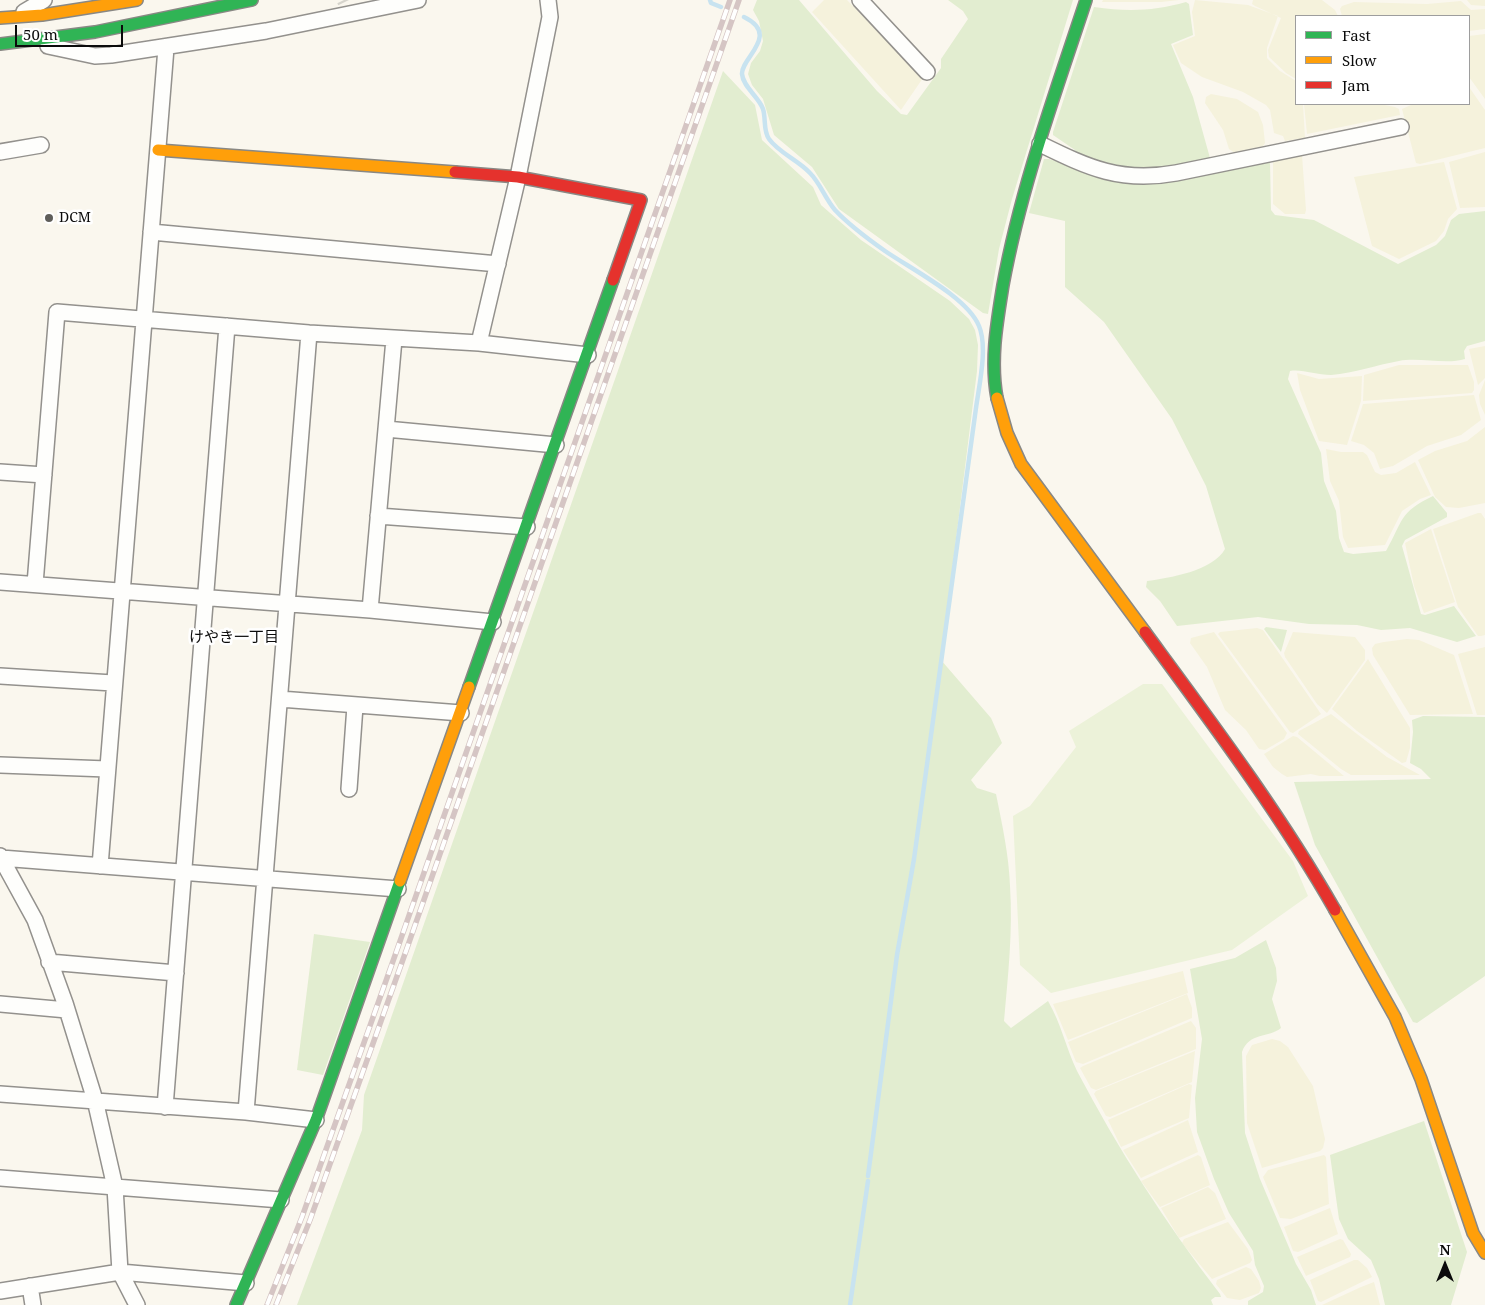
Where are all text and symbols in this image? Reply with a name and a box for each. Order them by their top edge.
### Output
scale bar [18,15,125,47]
legend [1295,15,1470,105]
text: 50 m [23,24,58,44]
text: Fast [1342,25,1371,45]
text: Slow [1342,50,1376,70]
text: Jam [1342,75,1370,95]
place label: DCM [59,210,91,226]
marker: DCM [43,212,55,224]
district label: けやき一丁目 [189,629,279,647]
north arrow [1420,1240,1470,1290]
text: N [1439,1240,1451,1259]

